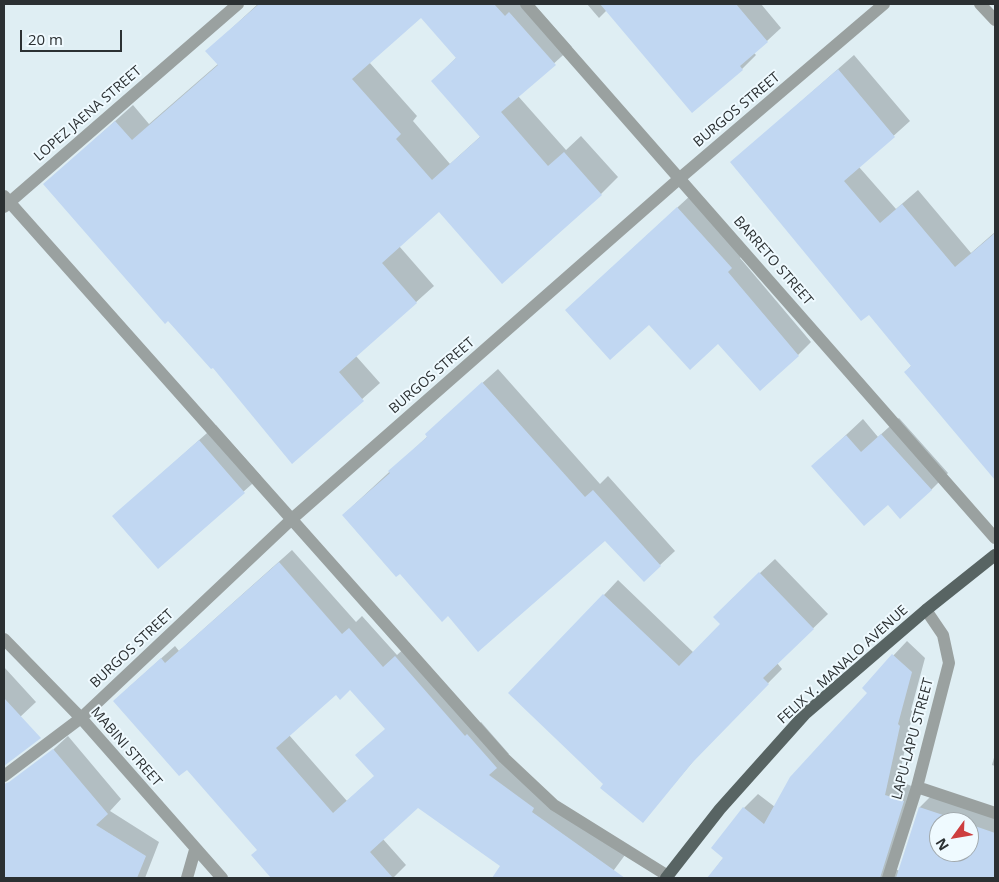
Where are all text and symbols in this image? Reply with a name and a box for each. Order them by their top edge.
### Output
scale bar [22,20,125,52]
text: 20 m [28,29,63,49]
street label: LOPEZ JAENA STREET [31,63,145,165]
street label: BURGOS STREET [690,69,784,151]
street label: BARRETO STREET [730,213,816,309]
street label: BURGOS STREET [386,334,478,418]
street label: FELIX Y. MANALO AVENUE [774,602,912,728]
street label: BURGOS STREET [87,606,177,692]
street label: LAPU-LAPU STREET [889,676,937,802]
street label: MABINI STREET [87,704,165,790]
north arrow [929,812,979,862]
text: N [931,835,953,855]

